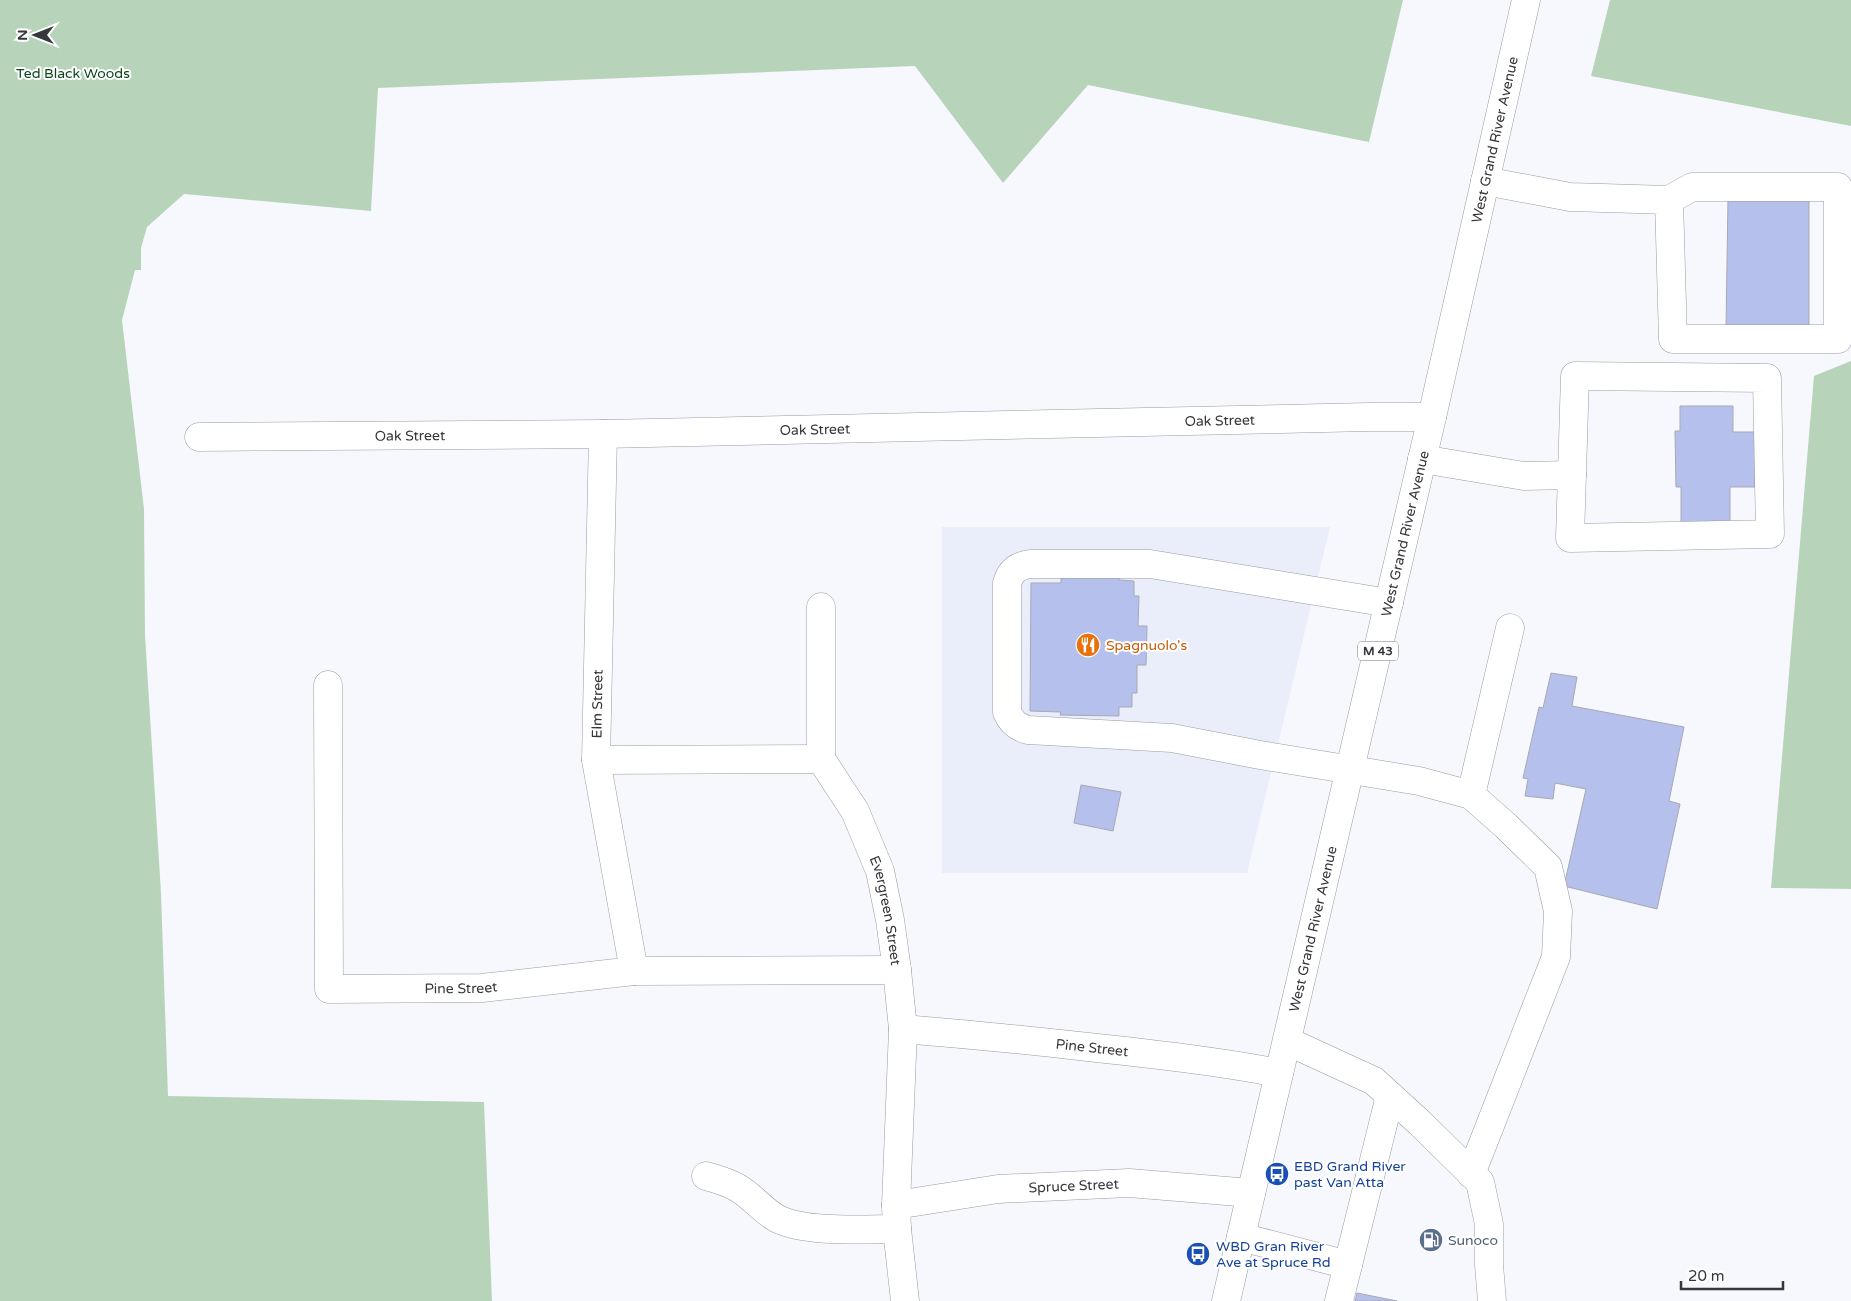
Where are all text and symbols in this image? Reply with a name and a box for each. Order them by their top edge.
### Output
north arrow [10,10,60,60]
text: N [14,29,31,41]
street label: West Grand River Avenue [1468,55,1522,225]
park label: Ted Black Woods [16,65,130,82]
street label: Oak Street [1184,412,1256,430]
street label: Oak Street [780,421,851,439]
street label: Oak Street [375,427,446,445]
street label: West Grand River Avenue [1378,449,1433,618]
restaurant icon: Spagnuolo's [1075,632,1101,658]
place label: Spagnuolo's [1106,637,1187,654]
road number: M 43 [1358,641,1398,660]
street label: Elm Street [588,669,607,739]
street label: West Grand River Avenue [1286,844,1341,1014]
street label: Evergreen Street [866,853,904,967]
street label: Pine Street [424,978,499,997]
street label: Pine Street [1055,1035,1130,1060]
place label: EBD Grand River past Van Atta [1294,1158,1406,1191]
bus stop icon: EBD Grand River past Van Atta [1264,1161,1290,1187]
street label: Spruce Street [1028,1175,1120,1197]
fuel station icon: Sunoco [1418,1227,1444,1253]
place label: Sunoco [1448,1232,1498,1249]
place label: WBD Gran River Ave at Spruce Rd [1216,1238,1331,1271]
bus stop icon: WBD Gran River Ave at Spruce Rd [1185,1241,1211,1267]
scale bar [1681,1258,1784,1290]
text: 20 m [1688,1267,1725,1285]

